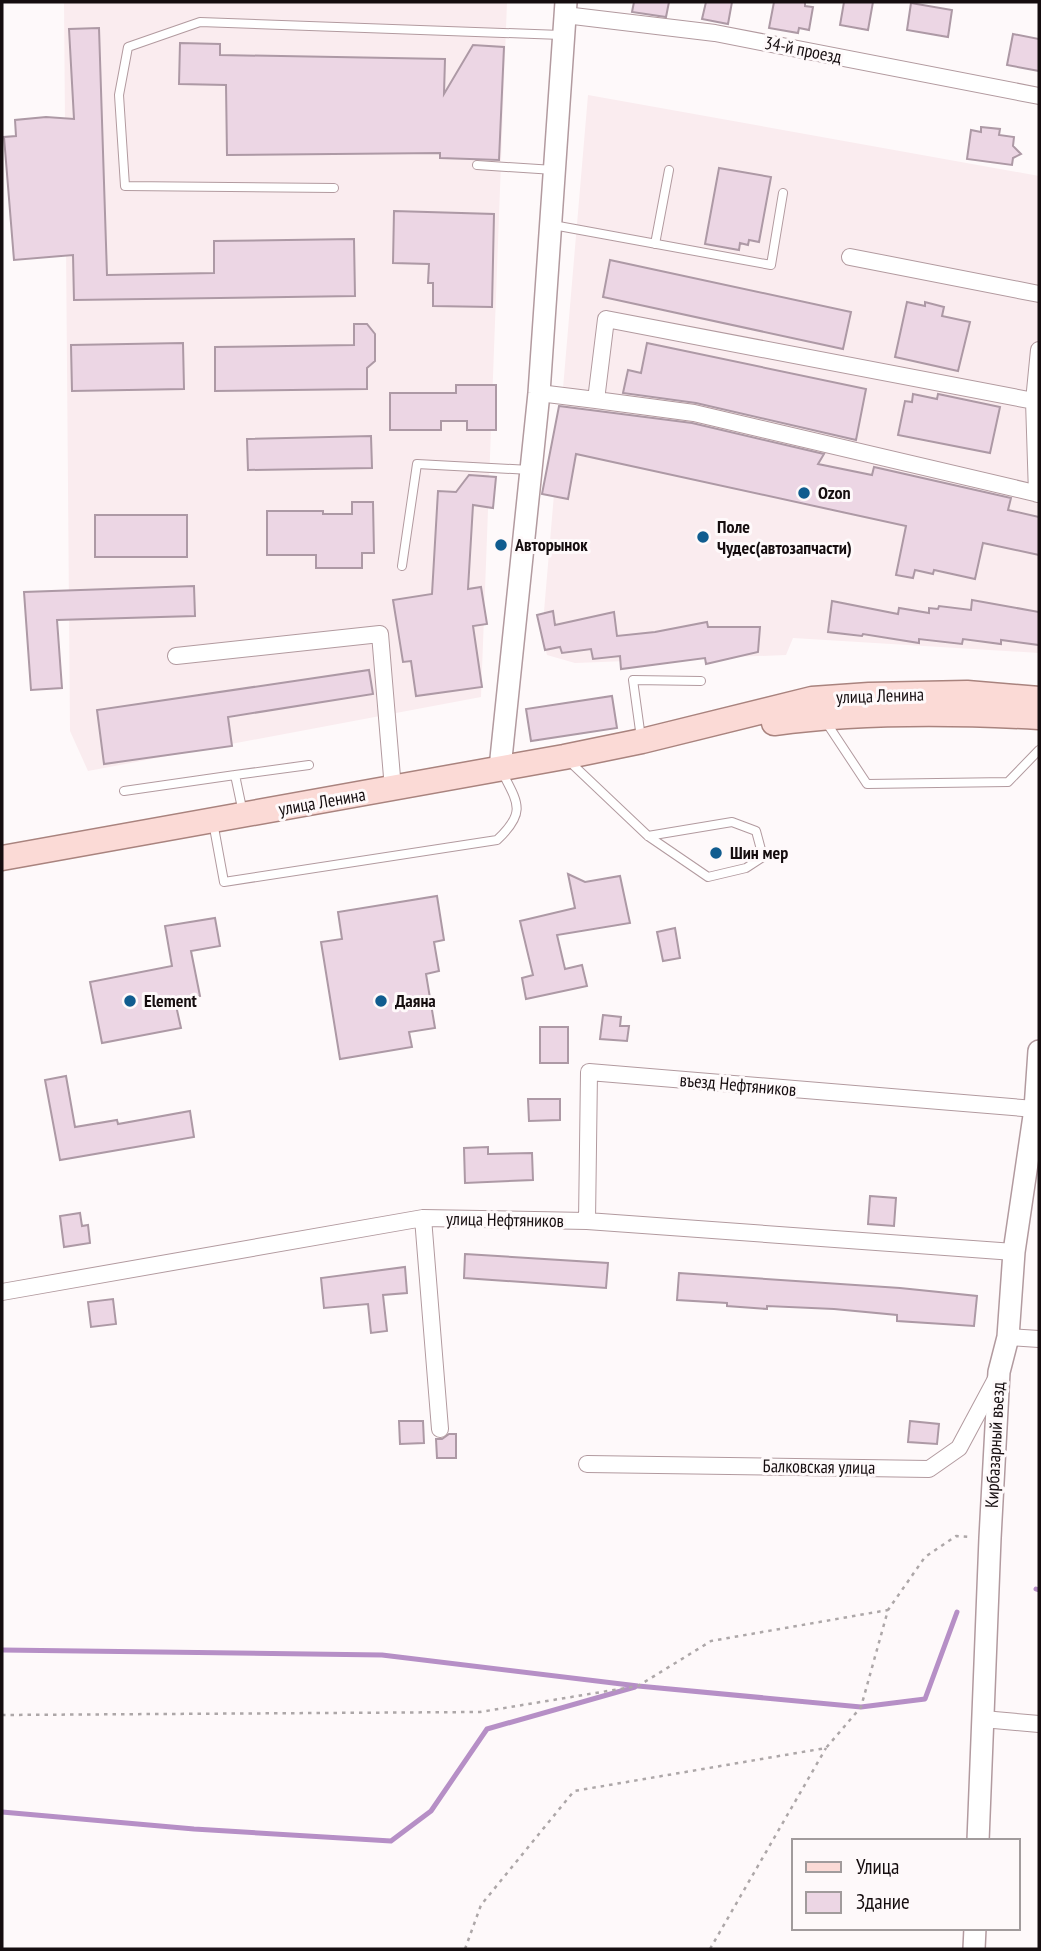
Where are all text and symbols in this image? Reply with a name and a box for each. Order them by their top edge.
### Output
street label: 34-й проезд [763,31,844,68]
place label: Ozon [818,481,851,504]
marker: Ozon [796,485,812,501]
place label: Поле Чудес(автозапчасти) [717,515,852,559]
marker: Поле Чудес(автозапчасти) [695,529,711,545]
place label: Авторынок [514,533,588,556]
marker: Авторынок [493,537,509,553]
street label: улица Ленина [836,682,924,709]
street label: улица Ленина [277,783,367,820]
place label: Шин мер [730,841,788,864]
marker: Шин мер [708,845,724,861]
place label: Element [144,989,198,1012]
place label: Даяна [395,989,436,1012]
marker: Element [122,993,138,1009]
marker: Даяна [373,993,389,1009]
street label: въезд Нефтяников [679,1068,797,1101]
street label: улица Нефтяников [446,1207,564,1232]
street label: Кирбазарный въезд [980,1381,1009,1509]
street label: Балковская улица [763,1454,875,1479]
legend [792,1839,1020,1930]
text: Улица [856,1853,899,1880]
text: Здание [856,1888,910,1915]

